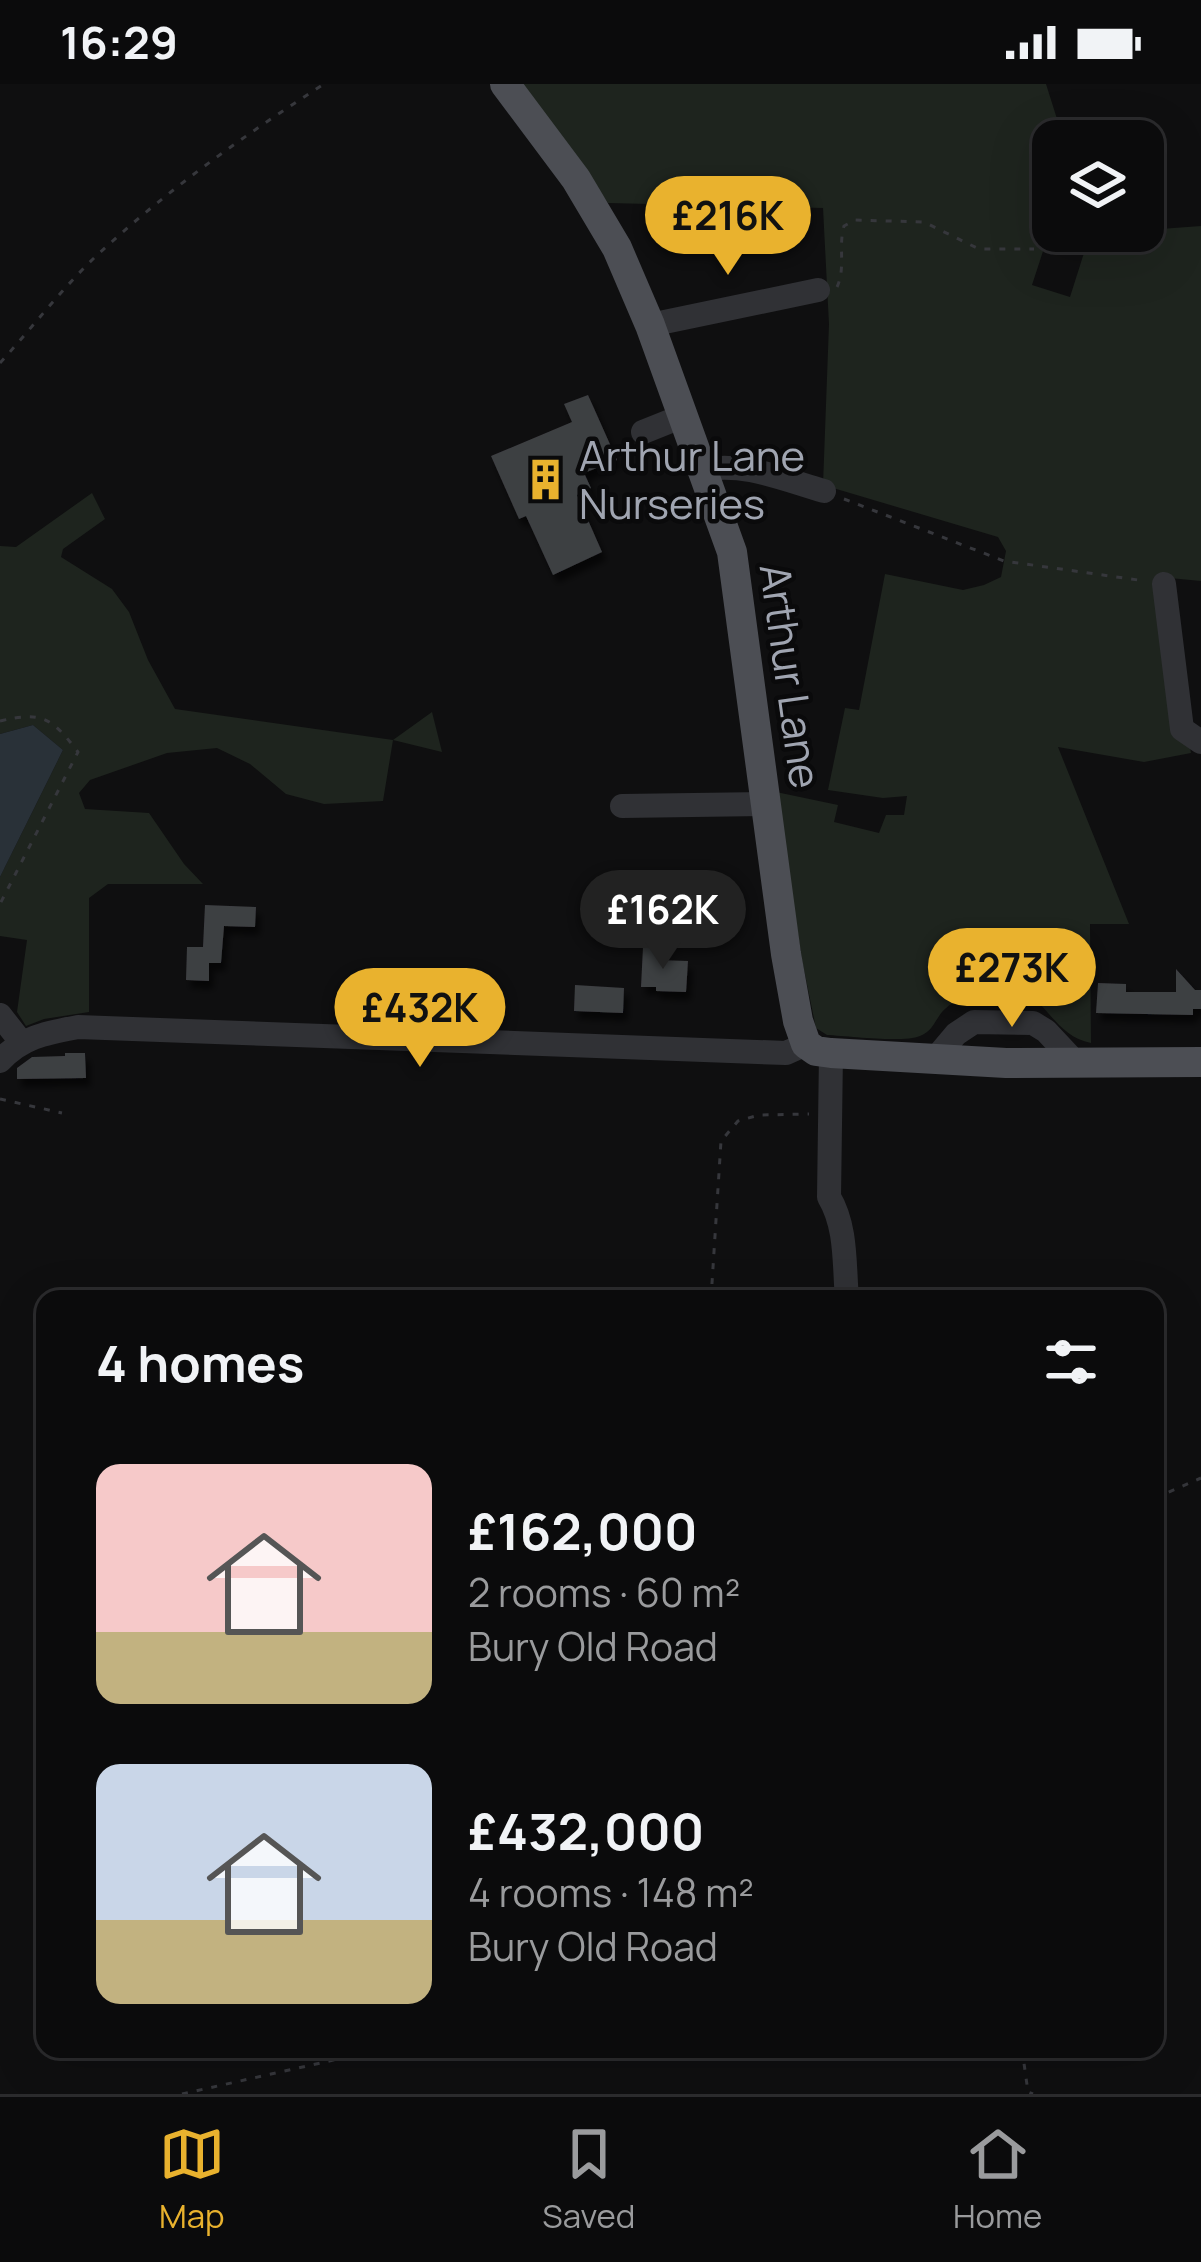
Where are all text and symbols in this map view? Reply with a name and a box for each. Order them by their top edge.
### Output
text: 16:29 [60,11,178,73]
map controls [1032,120,1164,252]
button: layers [1032,120,1164,252]
pin: £216K [644,176,812,278]
text: £216K [672,188,784,242]
place label: Arthur Lane Nurseries [579,426,805,532]
building icon: Arthur Lane Nurseries [522,457,568,503]
street label: Arthur Lane [747,560,835,792]
pin: £162K [579,870,747,972]
text: £162K [607,882,719,936]
pin: £273K [928,928,1096,1030]
text: £273K [955,940,1069,994]
pin: £432K [336,968,504,1070]
text: £432K [361,980,479,1034]
text: 4 homes [96,1328,304,1397]
icon: filters [1038,1329,1104,1395]
text: £162,000 [468,1496,698,1565]
icon: home [192,1512,336,1656]
text: 2 rooms · 60 m² [468,1565,740,1619]
text: Bury Old Road [468,1619,718,1673]
text: £432,000 [468,1796,704,1865]
icon: home [192,1812,336,1956]
text: 4 rooms · 148 m² [468,1865,754,1919]
text: Bury Old Road [468,1919,718,1973]
tab: Map [159,2121,225,2238]
tab: Saved [542,2121,635,2238]
tab: Home [953,2121,1042,2238]

